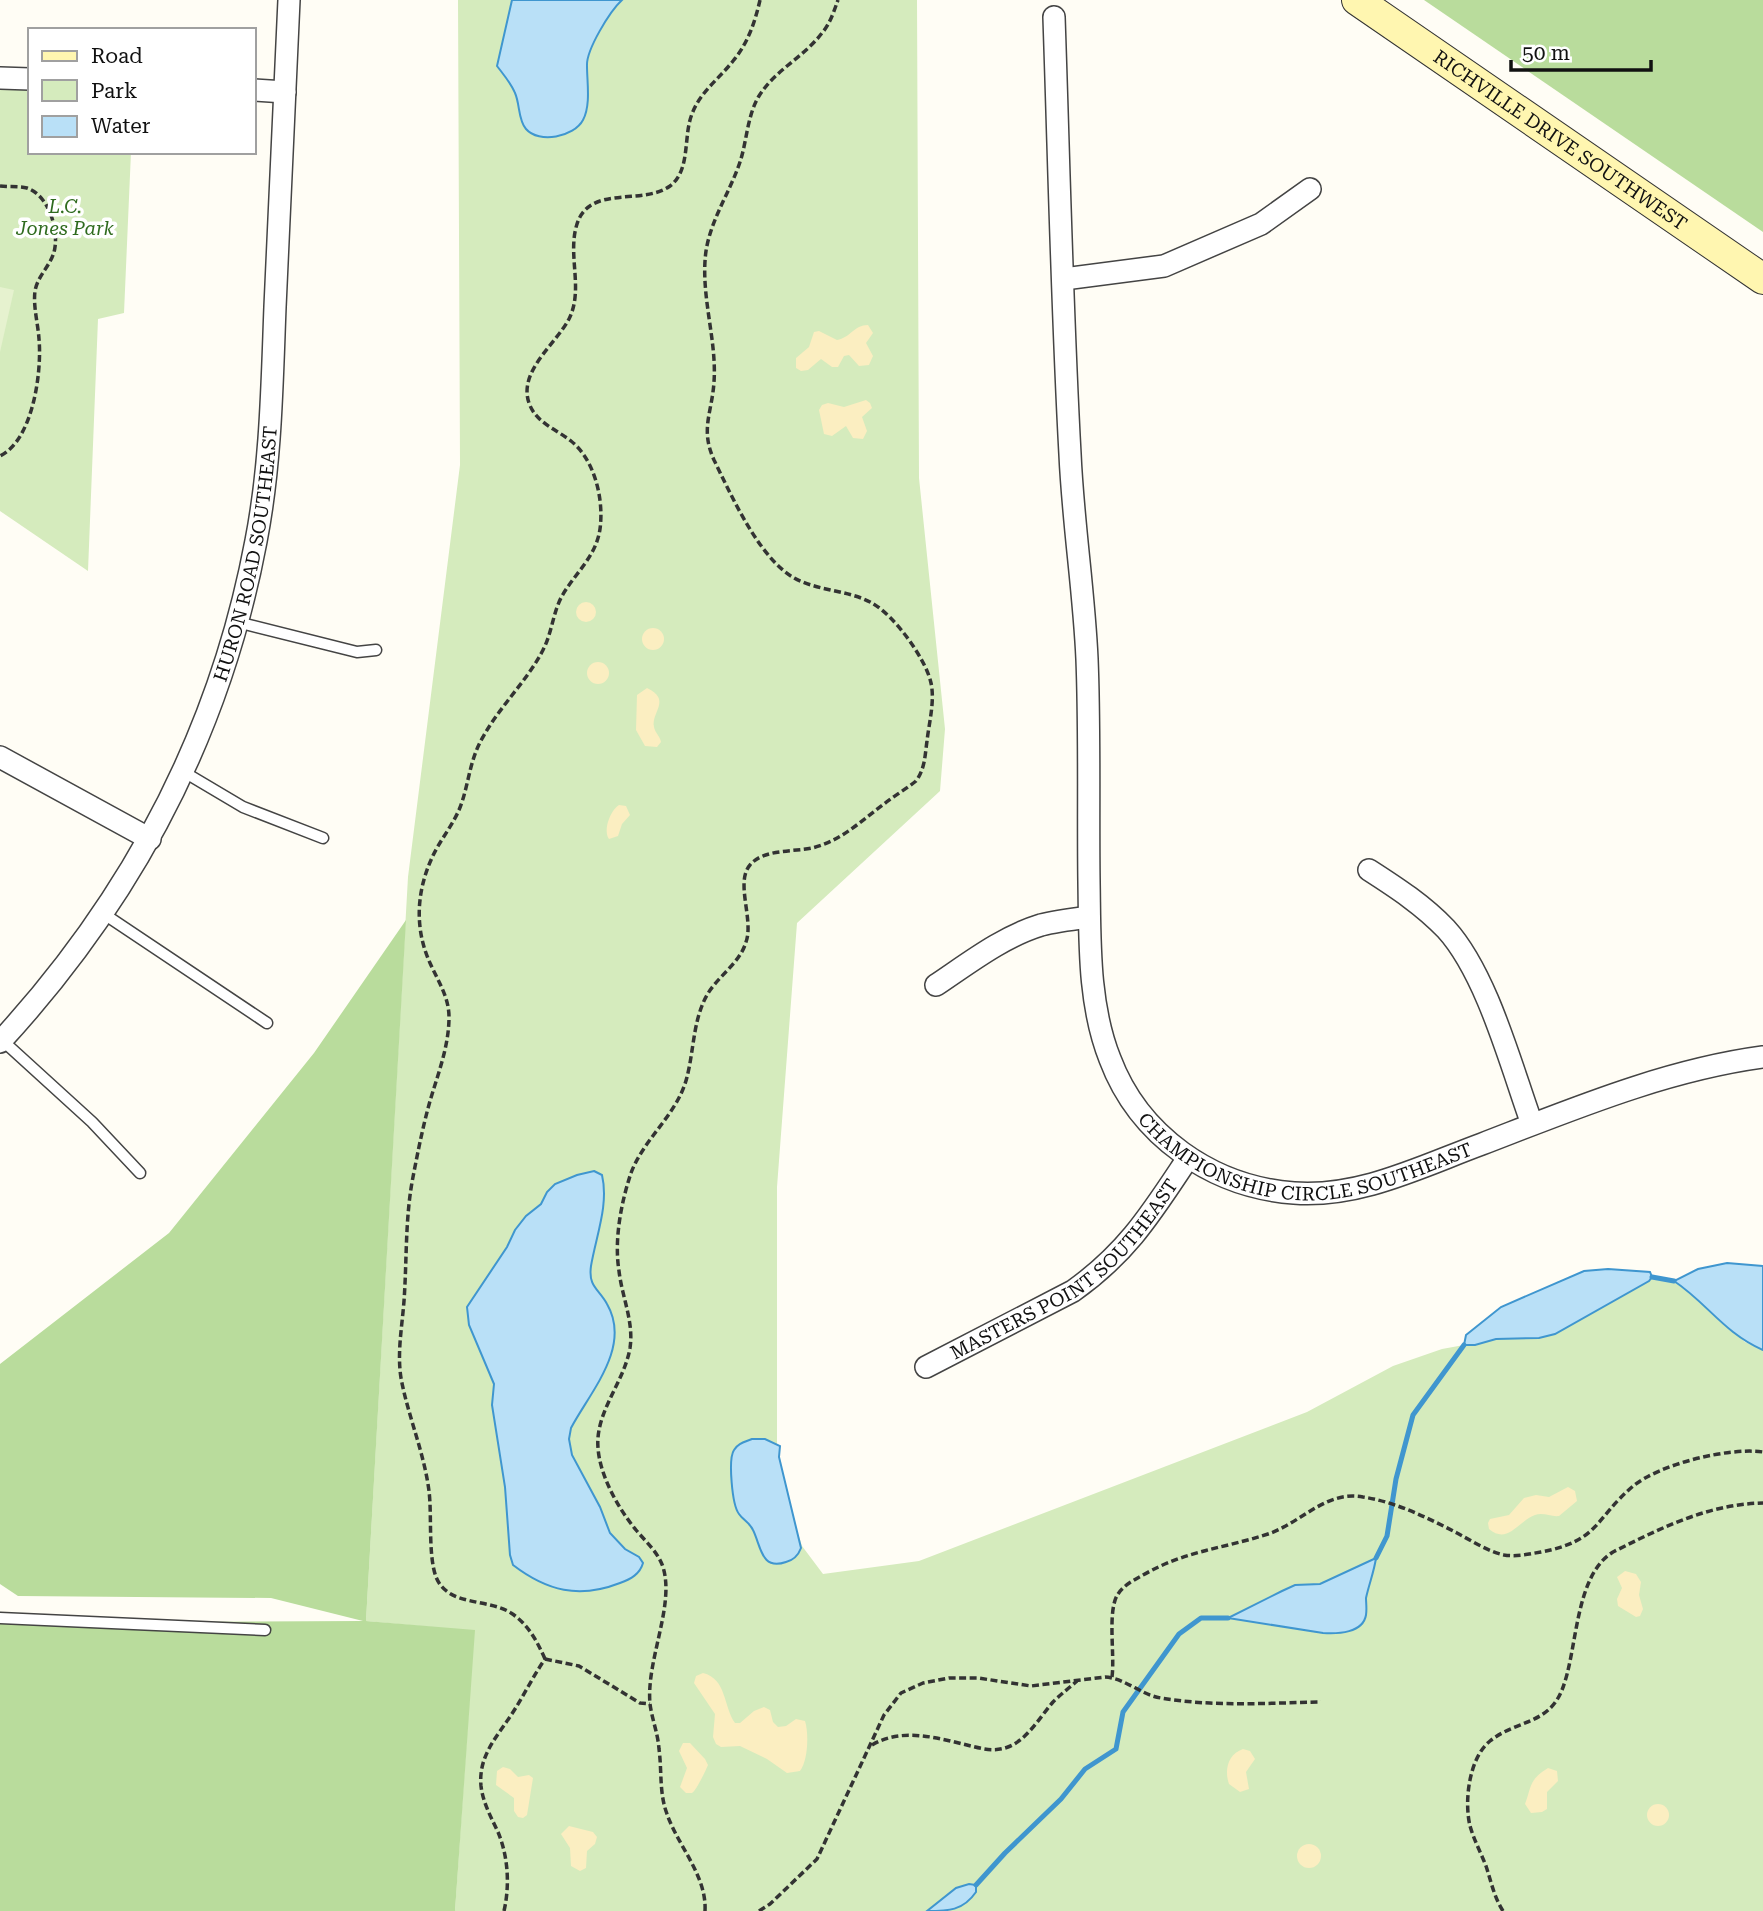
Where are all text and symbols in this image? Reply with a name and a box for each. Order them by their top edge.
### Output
legend [28,28,256,154]
scale bar [1511,28,1651,72]
text: 50 m [1522,41,1570,65]
text: Road [91,44,143,68]
street label: RICHVILLE DRIVE SOUTHWEST [1429,45,1692,235]
text: Park [91,79,137,103]
text: Water [91,114,151,138]
park label: L.C. Jones Park [15,195,115,240]
street label: HURON ROAD SOUTHEAST [208,425,281,684]
street label: CHAMPIONSHIP CIRCLE SOUTHEAST [1134,1108,1475,1205]
street label: MASTERS POINT SOUTHEAST [946,1174,1182,1364]

